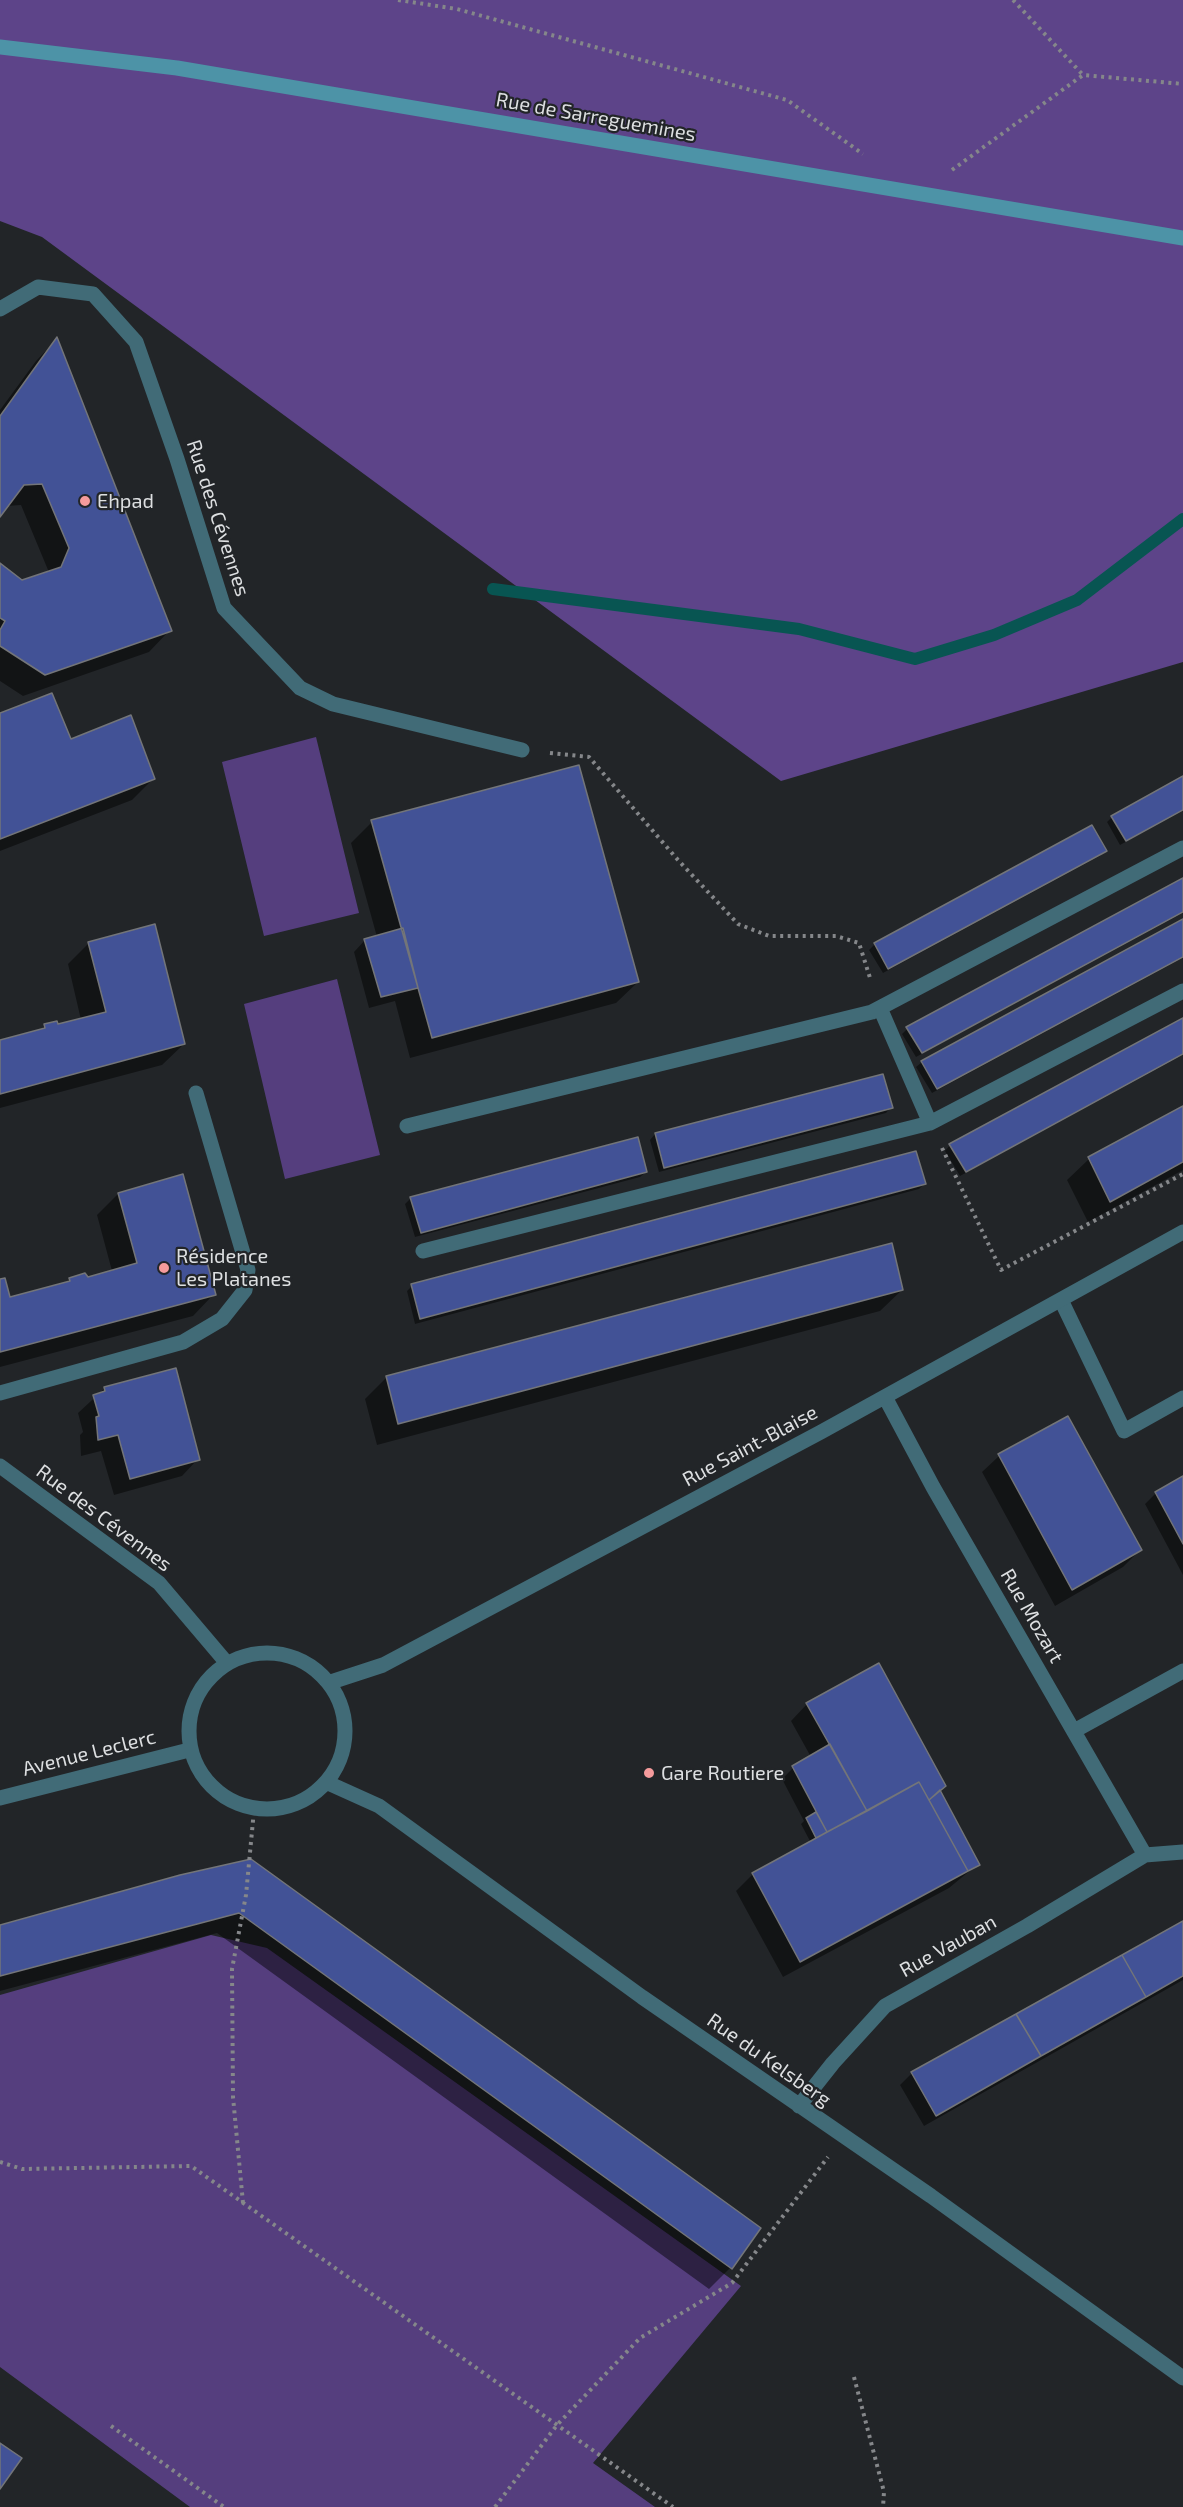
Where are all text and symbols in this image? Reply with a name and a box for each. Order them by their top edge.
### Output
street label: Rue de Sarreguemines [494,88,698,146]
street label: Rue des Cévennes [181,437,255,599]
place label: Ehpad [97,489,154,513]
marker: Ehpad [78,494,92,508]
place label: Résidence Les Platanes [176,1244,291,1291]
marker: Résidence Les Platanes [157,1261,171,1275]
street label: Rue Saint-Blaise [678,1400,822,1492]
street label: Rue des Cévennes [32,1459,176,1577]
street label: Rue Mozart [995,1565,1069,1667]
street label: Avenue Leclerc [20,1725,158,1781]
place label: Gare Routiere [661,1761,784,1785]
marker: Gare Routiere [642,1766,656,1780]
street label: Rue Vauban [895,1910,1001,1982]
street label: Rue du Kelsberg [702,2008,836,2112]

